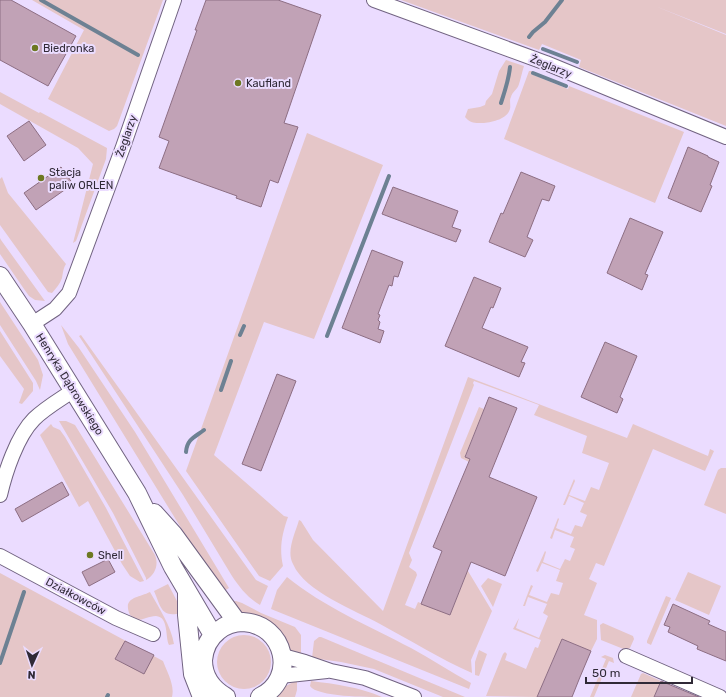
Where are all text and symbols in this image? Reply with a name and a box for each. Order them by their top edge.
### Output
place label: Biedronka [43,42,94,55]
marker: Biedronka [30,43,40,53]
street label: Żeglarzy [528,51,574,81]
place label: Kaufland [246,77,291,90]
marker: Kaufland [233,78,243,88]
street label: Żeglarzy [112,113,140,159]
place label: Stacja paliw ORLEN [49,166,113,192]
marker: Stacja paliw ORLEN [36,173,46,183]
street label: Henryka Dąbrowskiego [33,331,106,437]
place label: Shell [98,549,123,562]
marker: Shell [85,550,95,560]
street label: Działkowców [43,575,108,618]
north arrow [12,645,52,685]
scale bar [586,659,692,685]
text: 50 m [592,666,620,680]
text: N [27,668,36,681]

